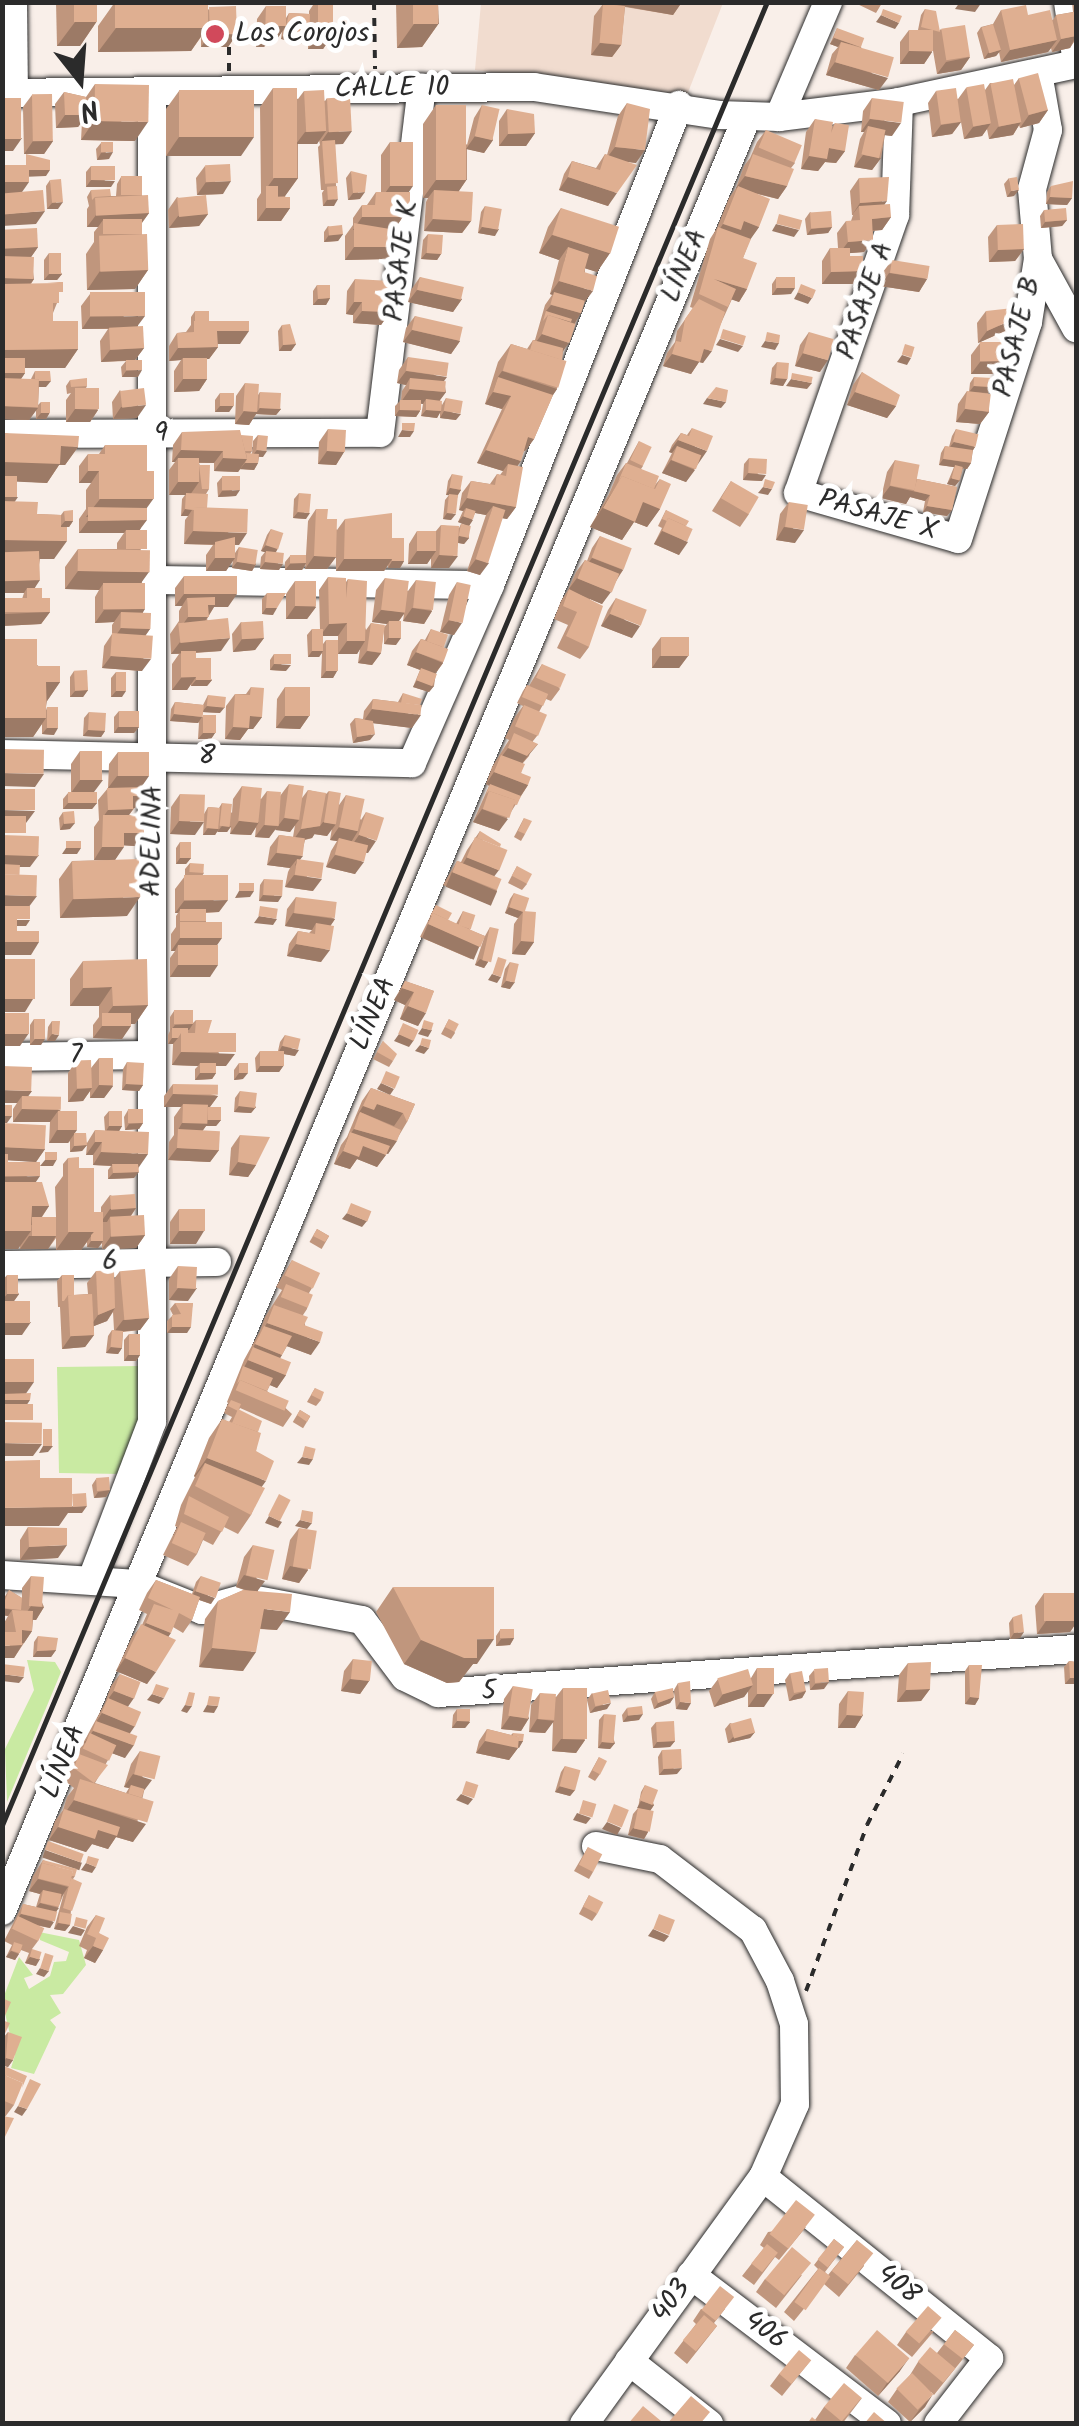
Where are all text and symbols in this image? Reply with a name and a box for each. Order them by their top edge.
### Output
place label: Los Corojos [235,17,369,51]
marker: Los Corojos [204,23,226,45]
north arrow [30,30,130,130]
street label: CALLE 10 [334,71,450,107]
text: N [74,85,104,133]
street label: PASAJE K [378,199,426,323]
street label: LÍNEA [655,224,715,308]
street label: PASAJE A [830,238,902,364]
street label: PASAJE B [987,273,1049,401]
street label: 9 [154,417,168,451]
street label: PASAJE X [815,483,941,549]
street label: 8 [198,740,216,774]
street label: ADELINA [135,785,171,897]
street label: LÍNEA [344,972,404,1056]
street label: 7 [69,1039,83,1073]
street label: 6 [102,1245,118,1279]
street label: 5 [480,1675,498,1709]
street label: LÍNEA [34,1720,94,1804]
street label: 408 [869,2257,927,2313]
street label: 403 [645,2273,699,2329]
street label: 406 [737,2304,793,2358]

